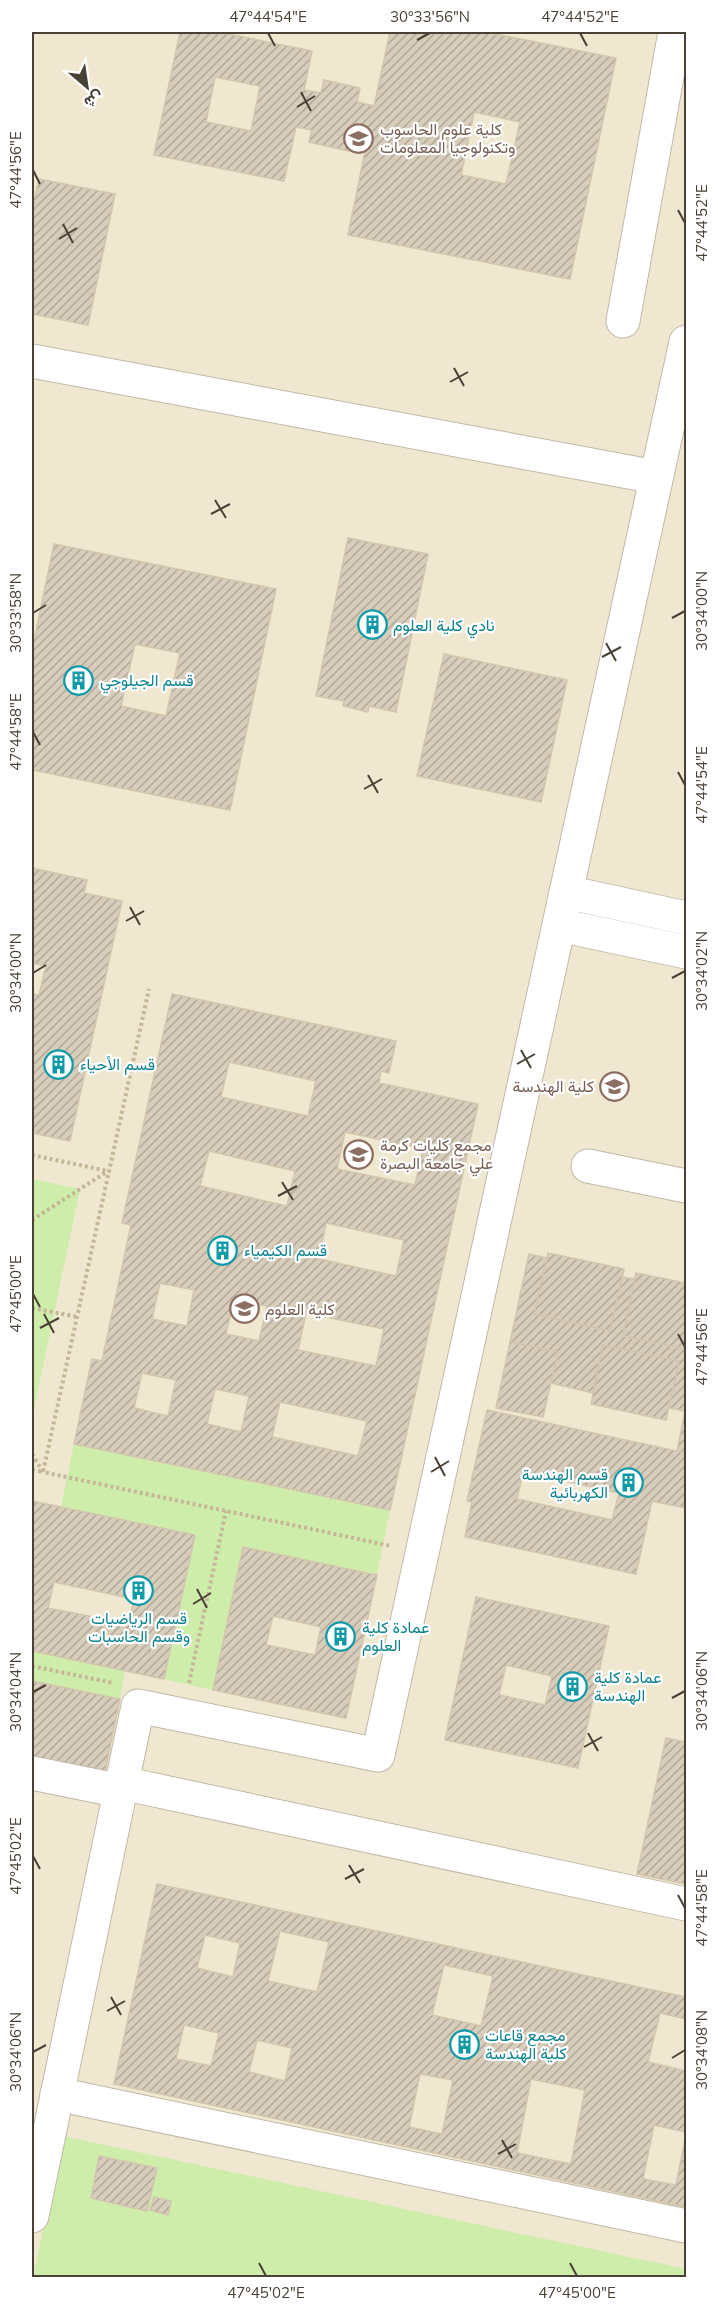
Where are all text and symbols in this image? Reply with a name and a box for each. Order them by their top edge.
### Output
text: 47°44'54"E [229,7,307,26]
text: 30°33'56"N [390,7,470,26]
text: 47°44'52"E [541,7,619,26]
north arrow [57,57,117,117]
text: ش [81,87,108,114]
place label: كلية علوم الحاسوب وتكنولوجيا المعلومات [380,119,515,158]
school or university icon: كلية علوم الحاسوب وتكنولوجيا المعلومات [343,122,375,154]
text: 47°44'56"E [6,131,25,209]
text: 47°44'52"E [692,184,711,262]
text: 30°34'00"N [692,571,711,651]
text: 30°33'58"N [6,573,25,653]
building icon: نادي كلية العلوم [356,609,388,641]
place label: نادي كلية العلوم [393,615,495,639]
building icon: قسم الجيلوجي [63,664,95,696]
place label: قسم الجيلوجي [100,670,193,694]
text: 47°44'58"E [6,693,25,771]
text: 47°44'54"E [692,746,711,824]
text: 30°34'02"N [692,931,711,1011]
text: 30°34'00"N [6,933,25,1013]
building icon: قسم الأحياء [43,1048,75,1080]
place label: قسم الأحياء [80,1054,155,1075]
school or university icon: كلية الهندسة [599,1070,631,1102]
place label: كلية الهندسة [512,1076,594,1097]
place label: مجمع كليات كرمة علي جامعة البصرة [380,1135,493,1177]
school or university icon: مجمع كليات كرمة علي جامعة البصرة [343,1138,375,1170]
building icon: قسم الكيمياء [207,1234,239,1266]
place label: قسم الكيمياء [244,1240,327,1261]
text: 47°45'00"E [6,1255,25,1333]
school or university icon: كلية العلوم [228,1293,260,1325]
place label: كلية العلوم [265,1299,335,1320]
text: 47°44'56"E [692,1308,711,1386]
place label: قسم الهندسة الكهربائية [522,1464,608,1503]
building icon: قسم الهندسة الكهربائية [613,1467,645,1499]
building icon: قسم الرياضيات وقسم الحاسبات [123,1574,155,1606]
place label: قسم الرياضيات وقسم الحاسبات [88,1608,190,1647]
place label: عمادة كلية العلوم [362,1617,429,1656]
building icon: عمادة كلية العلوم [325,1620,357,1652]
text: 30°34'06"N [692,1651,711,1731]
text: 30°34'04"N [6,1652,25,1732]
place label: عمادة كلية الهندسة [594,1667,661,1706]
building icon: عمادة كلية الهندسة [557,1670,589,1702]
text: 47°45'02"E [6,1817,25,1895]
text: 47°44'58"E [692,1869,711,1947]
text: 30°34'08"N [692,2010,711,2090]
text: 30°34'06"N [6,2012,25,2092]
place label: مجمع قاعات كلية الهندسة [485,2025,567,2064]
building icon: مجمع قاعات كلية الهندسة [448,2028,480,2060]
text: 47°45'02"E [227,2283,305,2302]
text: 47°45'00"E [538,2283,616,2302]

